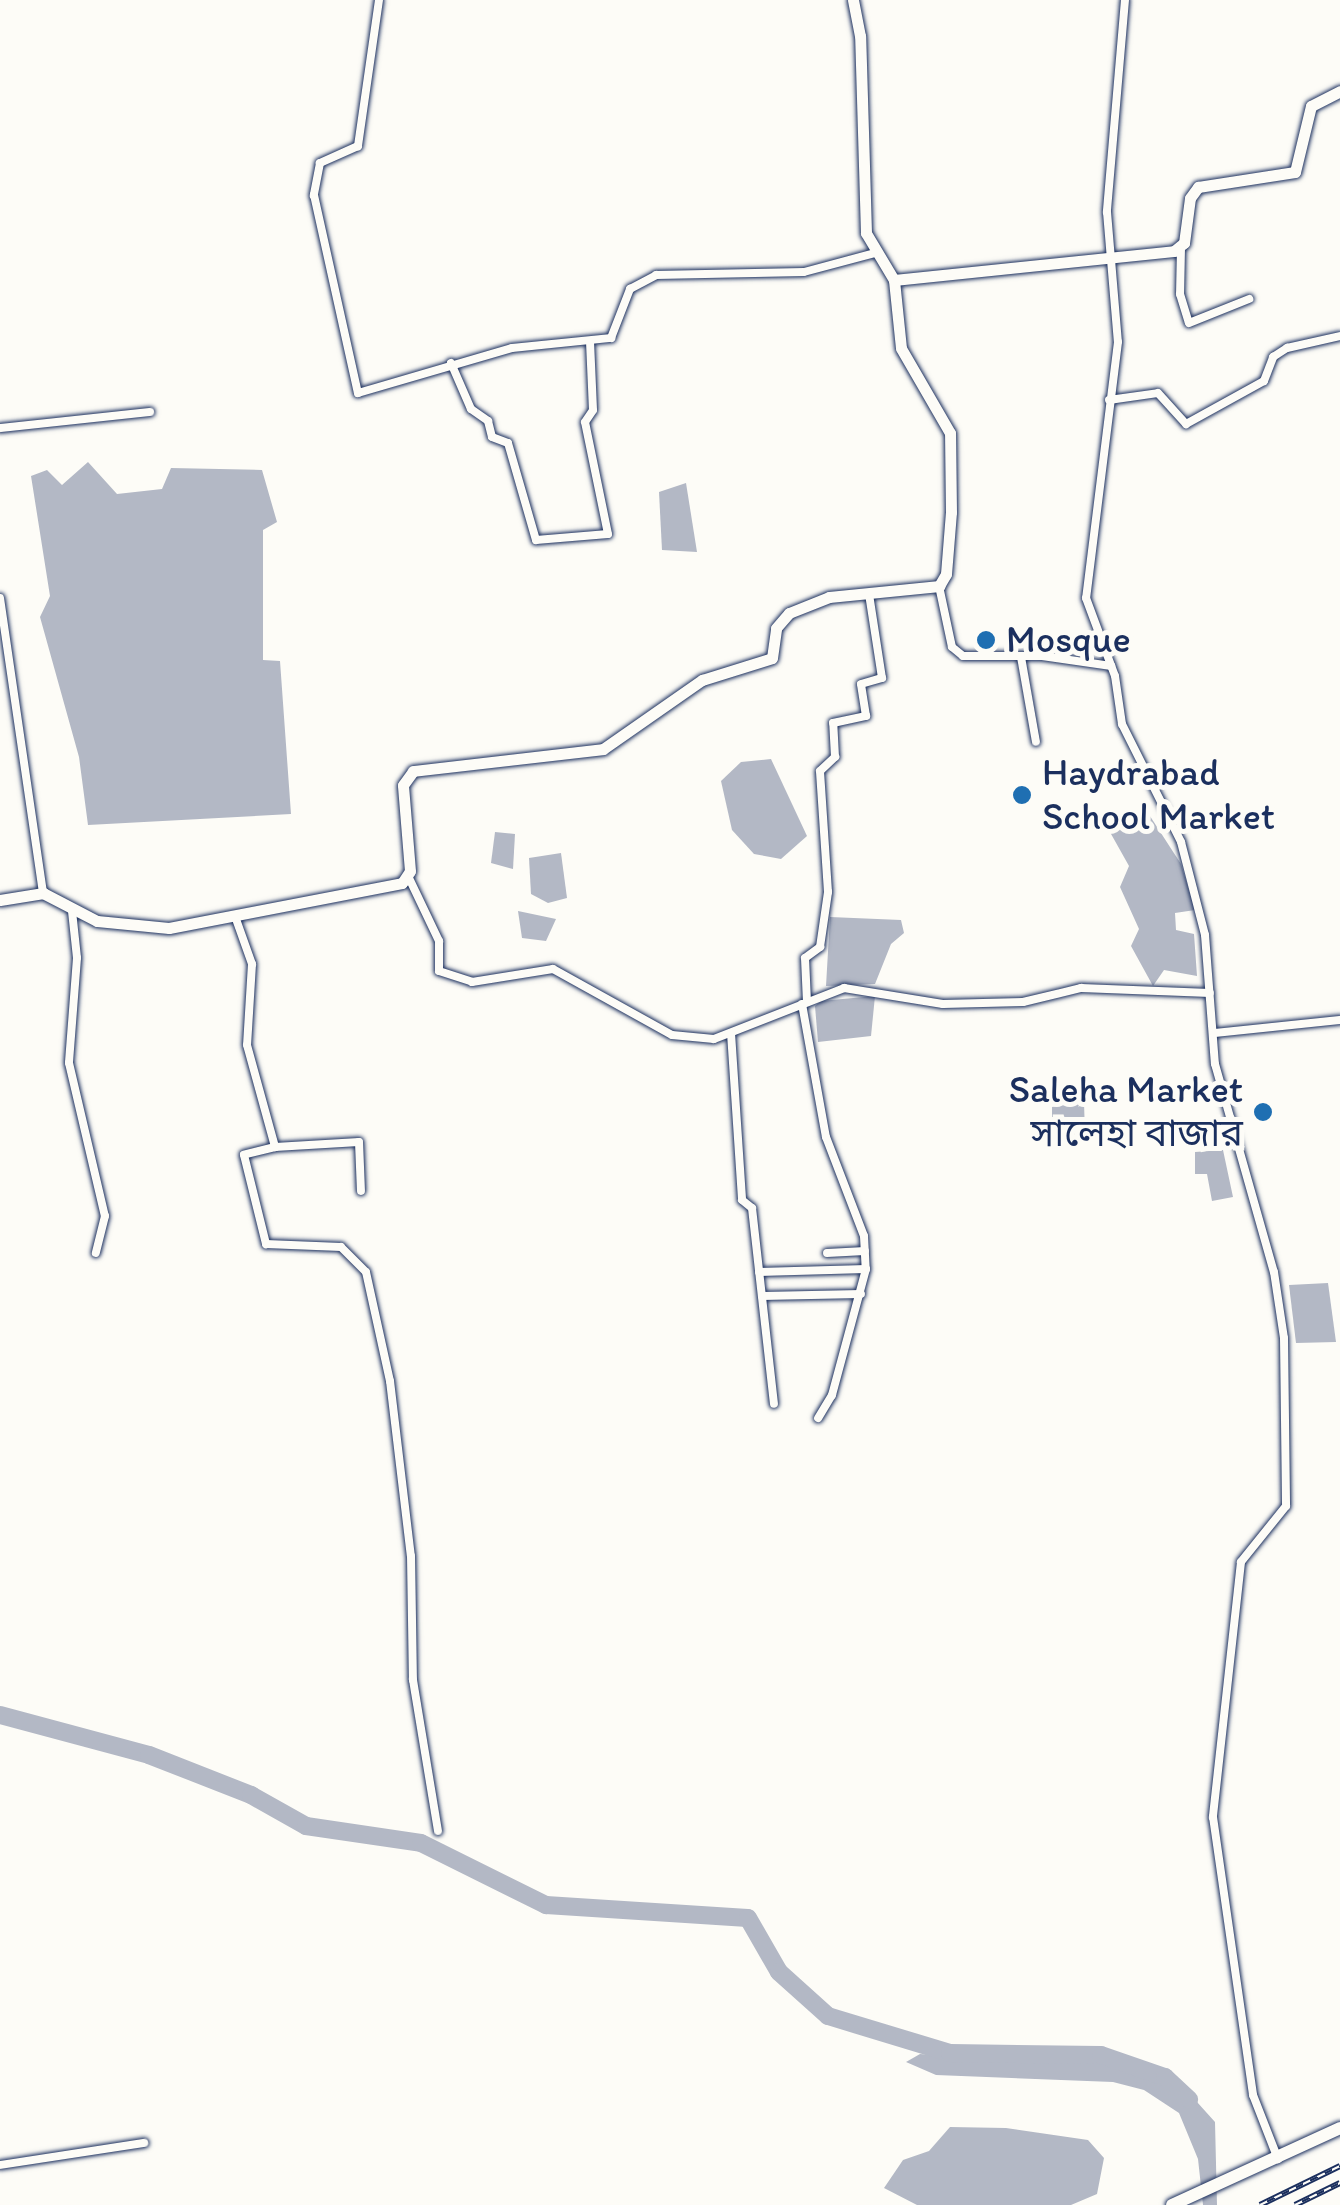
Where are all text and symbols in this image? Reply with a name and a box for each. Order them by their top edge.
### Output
place label: Mosque [1006,617,1131,663]
marker: Mosque [975,629,997,651]
place label: Haydrabad School Market [1042,750,1275,839]
marker: Haydrabad School Market [1011,784,1033,806]
place label: Saleha Market সালেহা বাজার [1009,1067,1243,1156]
marker: Saleha Market সালেহা বাজার [1252,1101,1274,1123]

